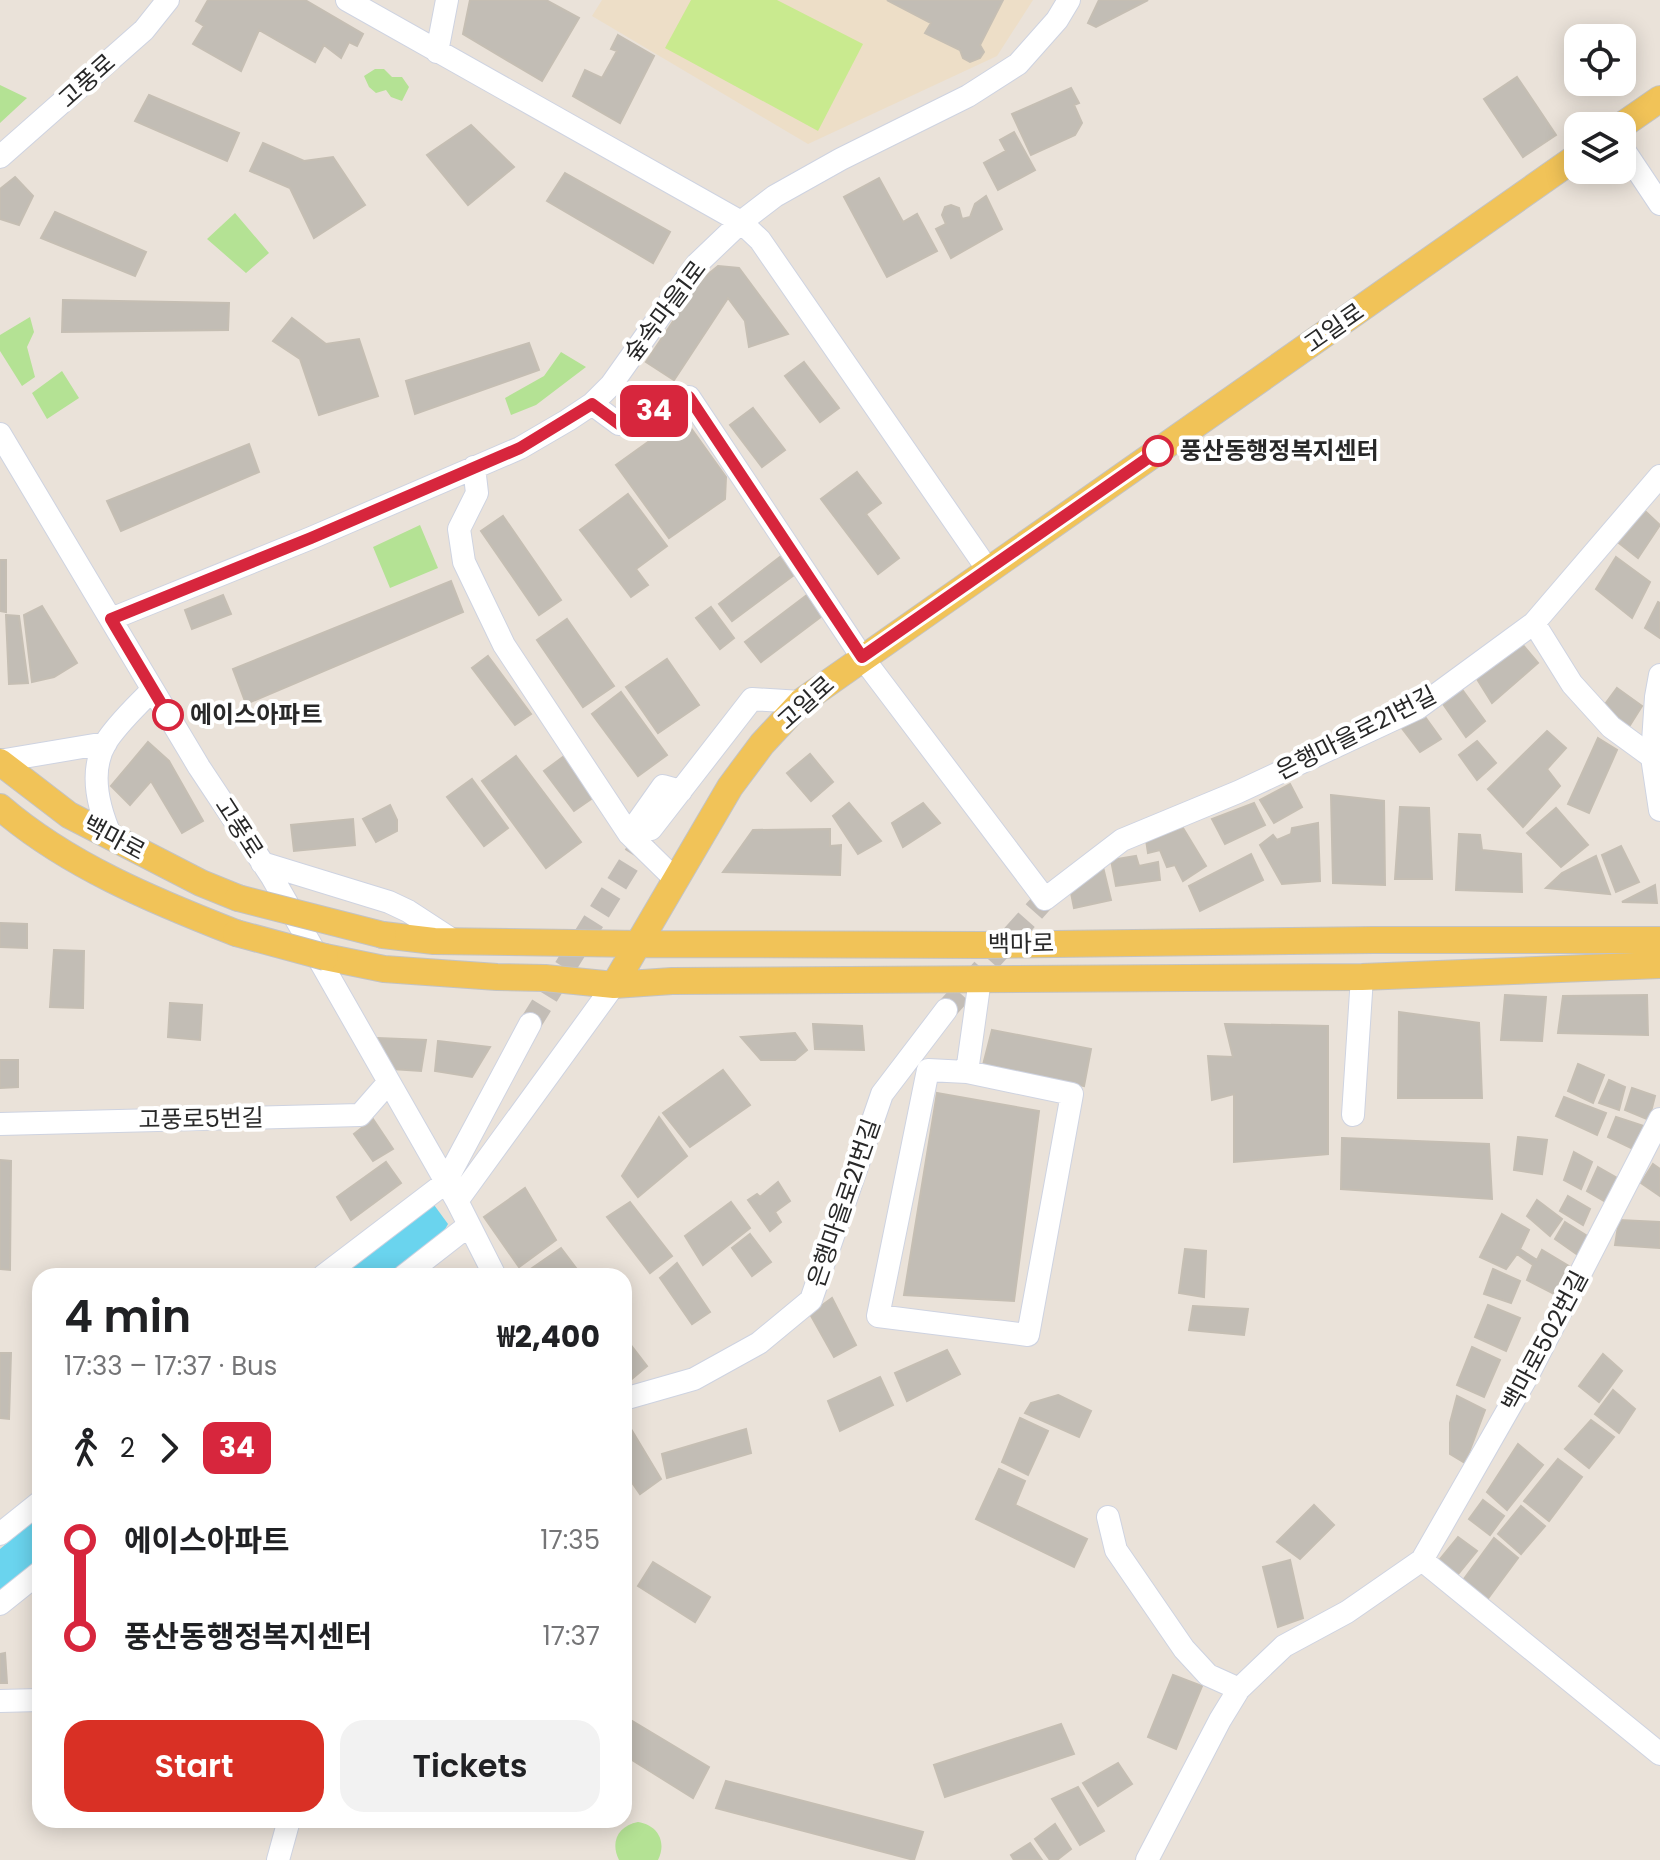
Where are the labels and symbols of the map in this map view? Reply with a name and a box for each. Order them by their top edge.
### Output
street label: 고풍로 [51,46,122,115]
street label: 숲속마을1로 [616,254,713,368]
street label: 고일로 [1297,295,1370,360]
line badge: 34 [618,385,690,437]
place label: 풍산동행정복지센터 [1180,434,1379,467]
marker: 풍산동행정복지센터 [1143,436,1173,466]
street label: 고일로 [770,668,841,737]
street label: 은행마을로21번길 [1270,678,1442,787]
place label: 에이스아파트 [190,698,322,731]
marker: 에이스아파트 [153,700,183,730]
street label: 고풍로 [208,791,271,864]
street label: 백마로 [77,807,151,868]
street label: 백마로 [988,926,1054,961]
street label: 고풍로5번길 [138,1101,264,1136]
street label: 은행마을로21번길 [799,1114,888,1291]
street label: 백마로502번길 [1494,1265,1595,1417]

